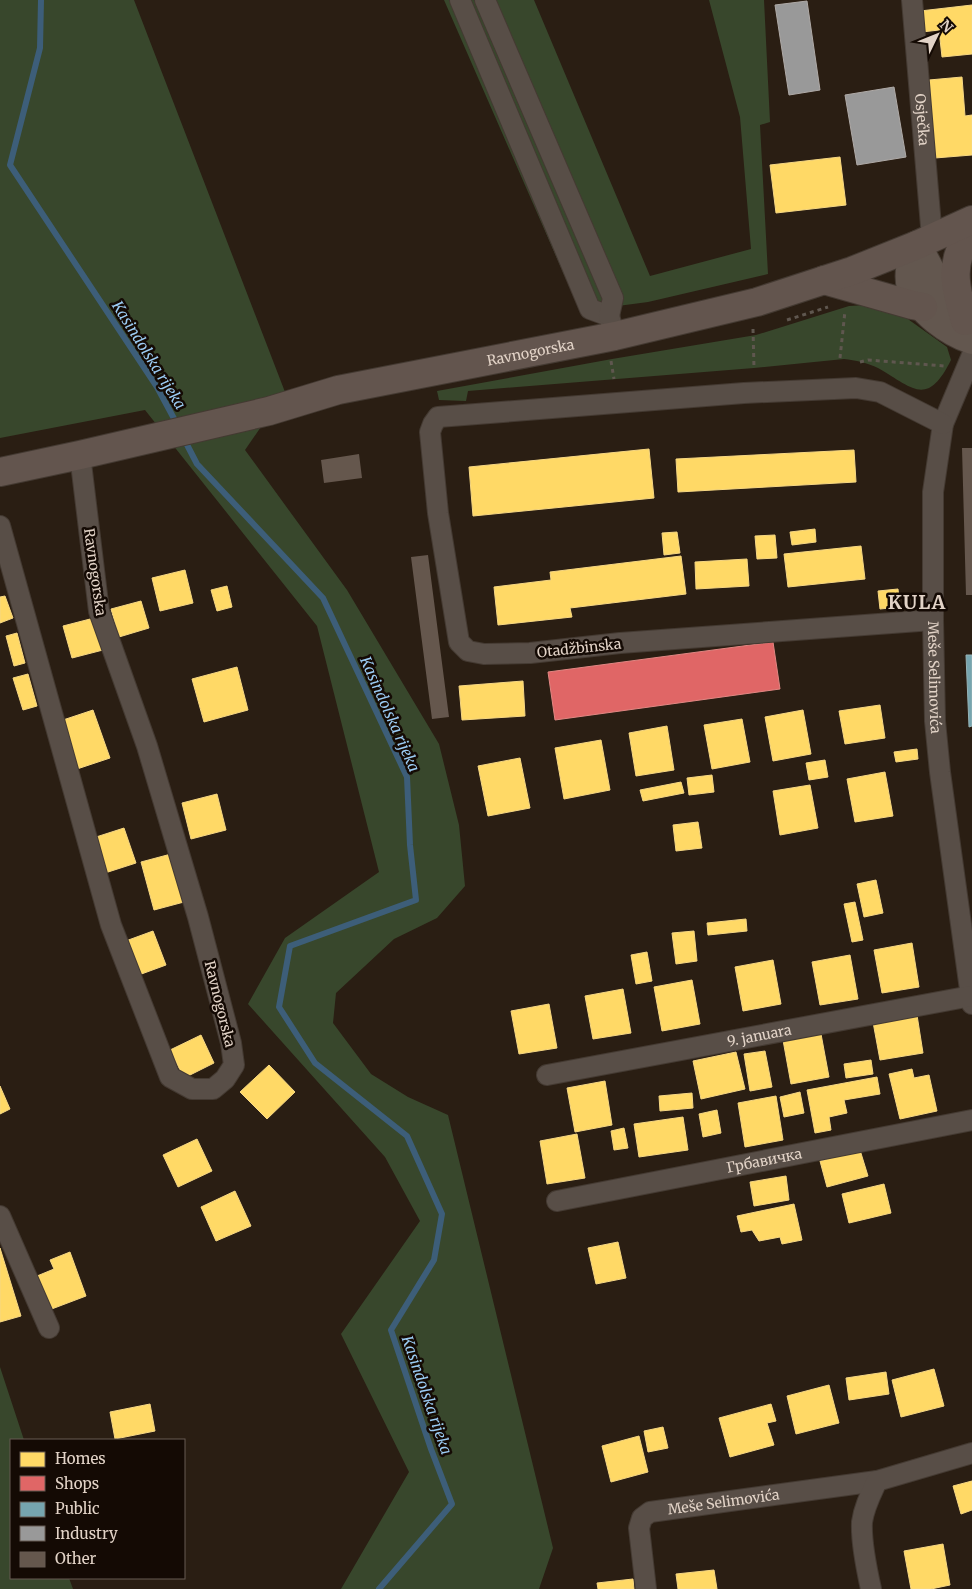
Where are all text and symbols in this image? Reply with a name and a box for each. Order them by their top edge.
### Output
north arrow [912,10,962,60]
text: N [936,16,957,36]
street label: Osječka [911,93,933,147]
water label: Kasindolska rijeka [107,296,190,413]
street label: Ravnogorska [485,335,576,370]
street label: Ravnogorska [80,527,110,617]
district label: KULA [888,590,946,614]
street label: Meše Selimovića [924,621,945,735]
street label: Otadžbinska [536,635,623,661]
water label: Kasindolska rijeka [356,652,424,775]
street label: Ravnogorska [201,959,240,1050]
street label: 9. januara [726,1021,793,1050]
street label: Грбавичка [725,1144,804,1177]
water label: Kasindolska rijeka [397,1332,456,1457]
legend [10,1439,185,1579]
text: Homes [55,1449,106,1468]
text: Shops [55,1474,99,1493]
street label: Meše Selimovića [667,1485,781,1518]
text: Public [55,1499,100,1518]
text: Industry [55,1524,118,1543]
text: Other [55,1549,97,1568]

